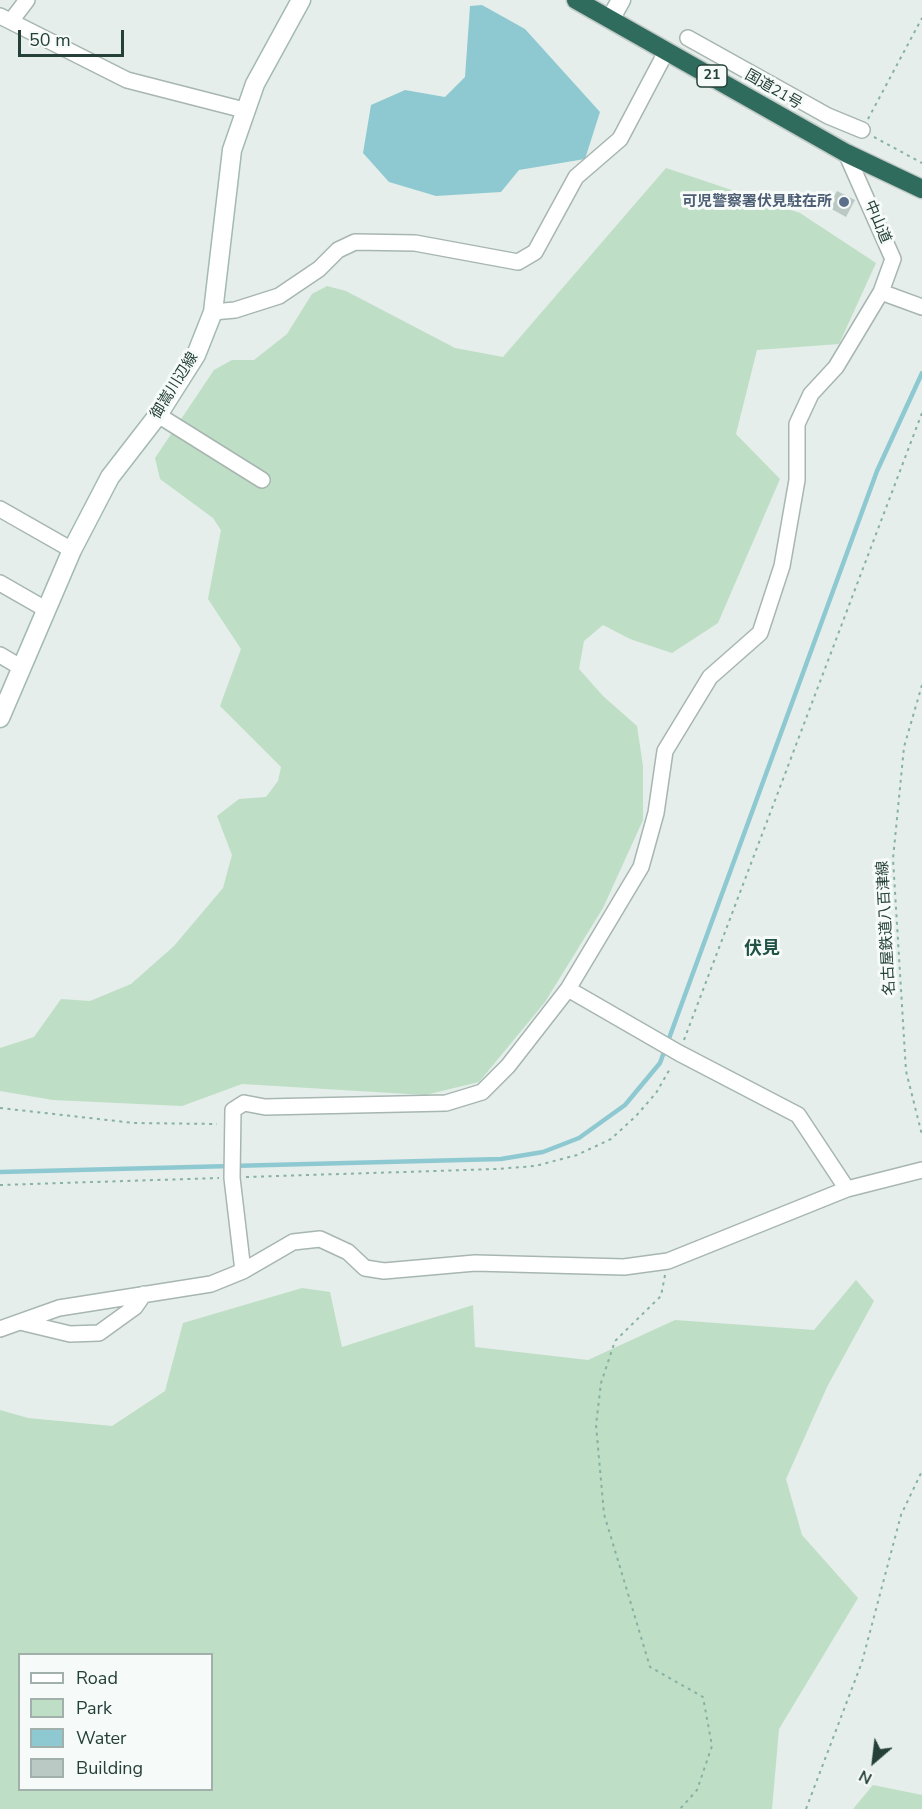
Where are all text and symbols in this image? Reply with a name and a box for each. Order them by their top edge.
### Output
scale bar [21,18,128,56]
text: 50 m [29,28,71,52]
road number: 21 [697,65,727,87]
street label: 国道21号 [741,66,805,114]
place label: 可児警察署伏見駐在所 [682,193,832,211]
marker: 可児警察署伏見駐在所 [837,195,851,209]
street label: 中山道 [860,198,894,246]
street label: 御嵩川辺線 [147,349,203,423]
street label: 名古屋鉄道八百津線 [874,860,900,996]
district label: 伏見 [744,939,780,961]
legend [18,1653,213,1791]
text: Road [76,1666,118,1690]
text: Park [76,1696,112,1720]
text: Water [76,1726,127,1750]
north arrow [844,1731,904,1791]
text: Building [76,1756,143,1780]
text: N [855,1764,876,1789]

